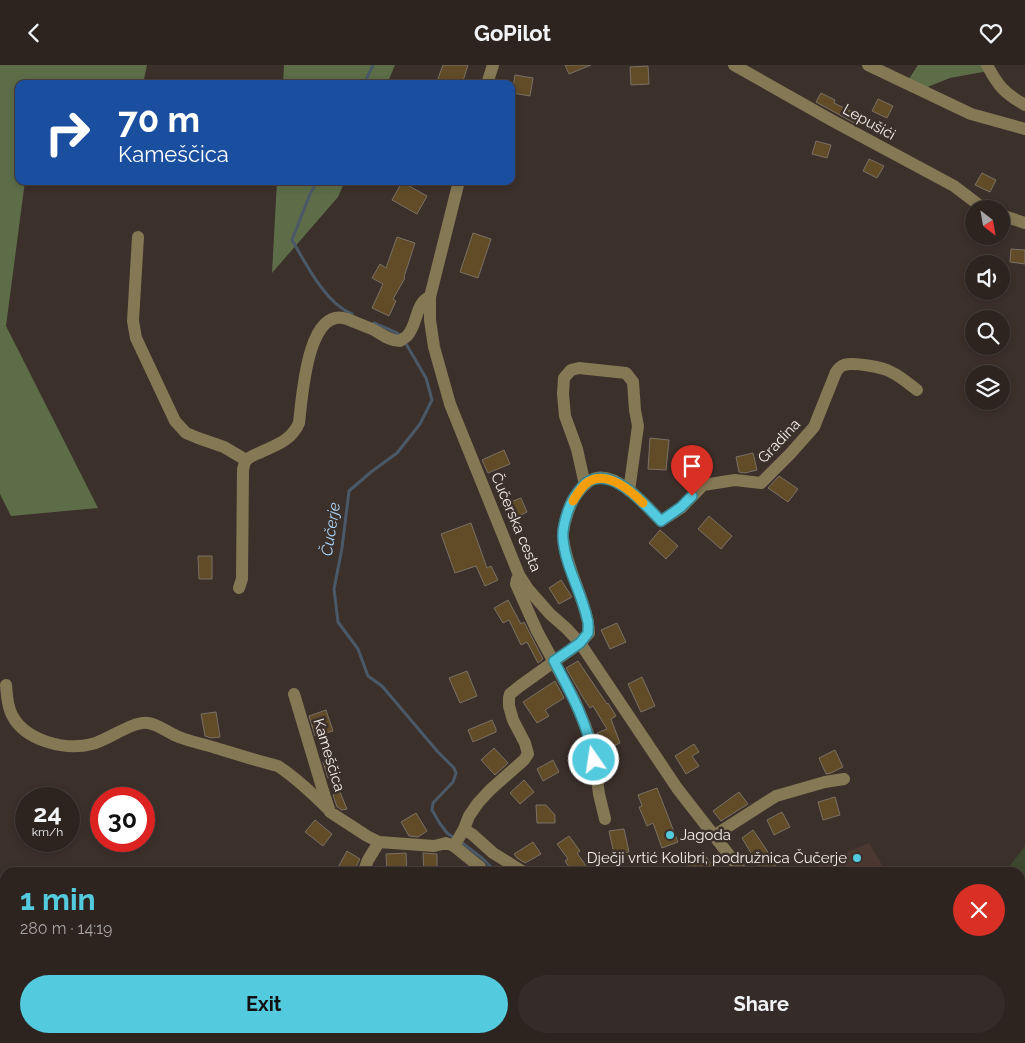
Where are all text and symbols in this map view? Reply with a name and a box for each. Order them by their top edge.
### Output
icon: back [20,19,48,47]
icon: heart [977,19,1005,47]
text: GoPilot [474,20,551,46]
text: 70 m [118,99,200,140]
icon: right [35,100,100,165]
street label: Lepušići [839,100,899,144]
text: Kameščica [118,141,229,167]
north arrow [965,200,1010,245]
map controls [965,200,1010,410]
button: sound [965,255,1010,300]
button: search [965,310,1010,355]
button: layers [965,365,1010,410]
street label: Gradina [754,415,804,467]
pin [671,445,713,496]
icon: arrive [678,452,706,480]
street label: Čučerska cesta [487,469,546,574]
water label: Čučerje [316,500,344,557]
street label: Kameščica [309,716,349,794]
position arrow [567,733,619,785]
speed limit sign: 30 [90,787,155,852]
text: 24 [33,798,62,828]
text: km/h [32,825,63,839]
place label: Jagoda [680,826,731,844]
marker: Jagoda [664,829,676,841]
place label: Dječji vrtić Kolibri, podružnica Čučerje [587,848,847,867]
marker: Dječji vrtić Kolibri, podružnica Čučerje [851,852,863,864]
text: 1 min [20,882,96,917]
button: close [953,884,1005,936]
text: 280 m · 14:19 [20,919,112,938]
button: Exit [20,975,508,1033]
button: Share [518,975,1005,1033]

